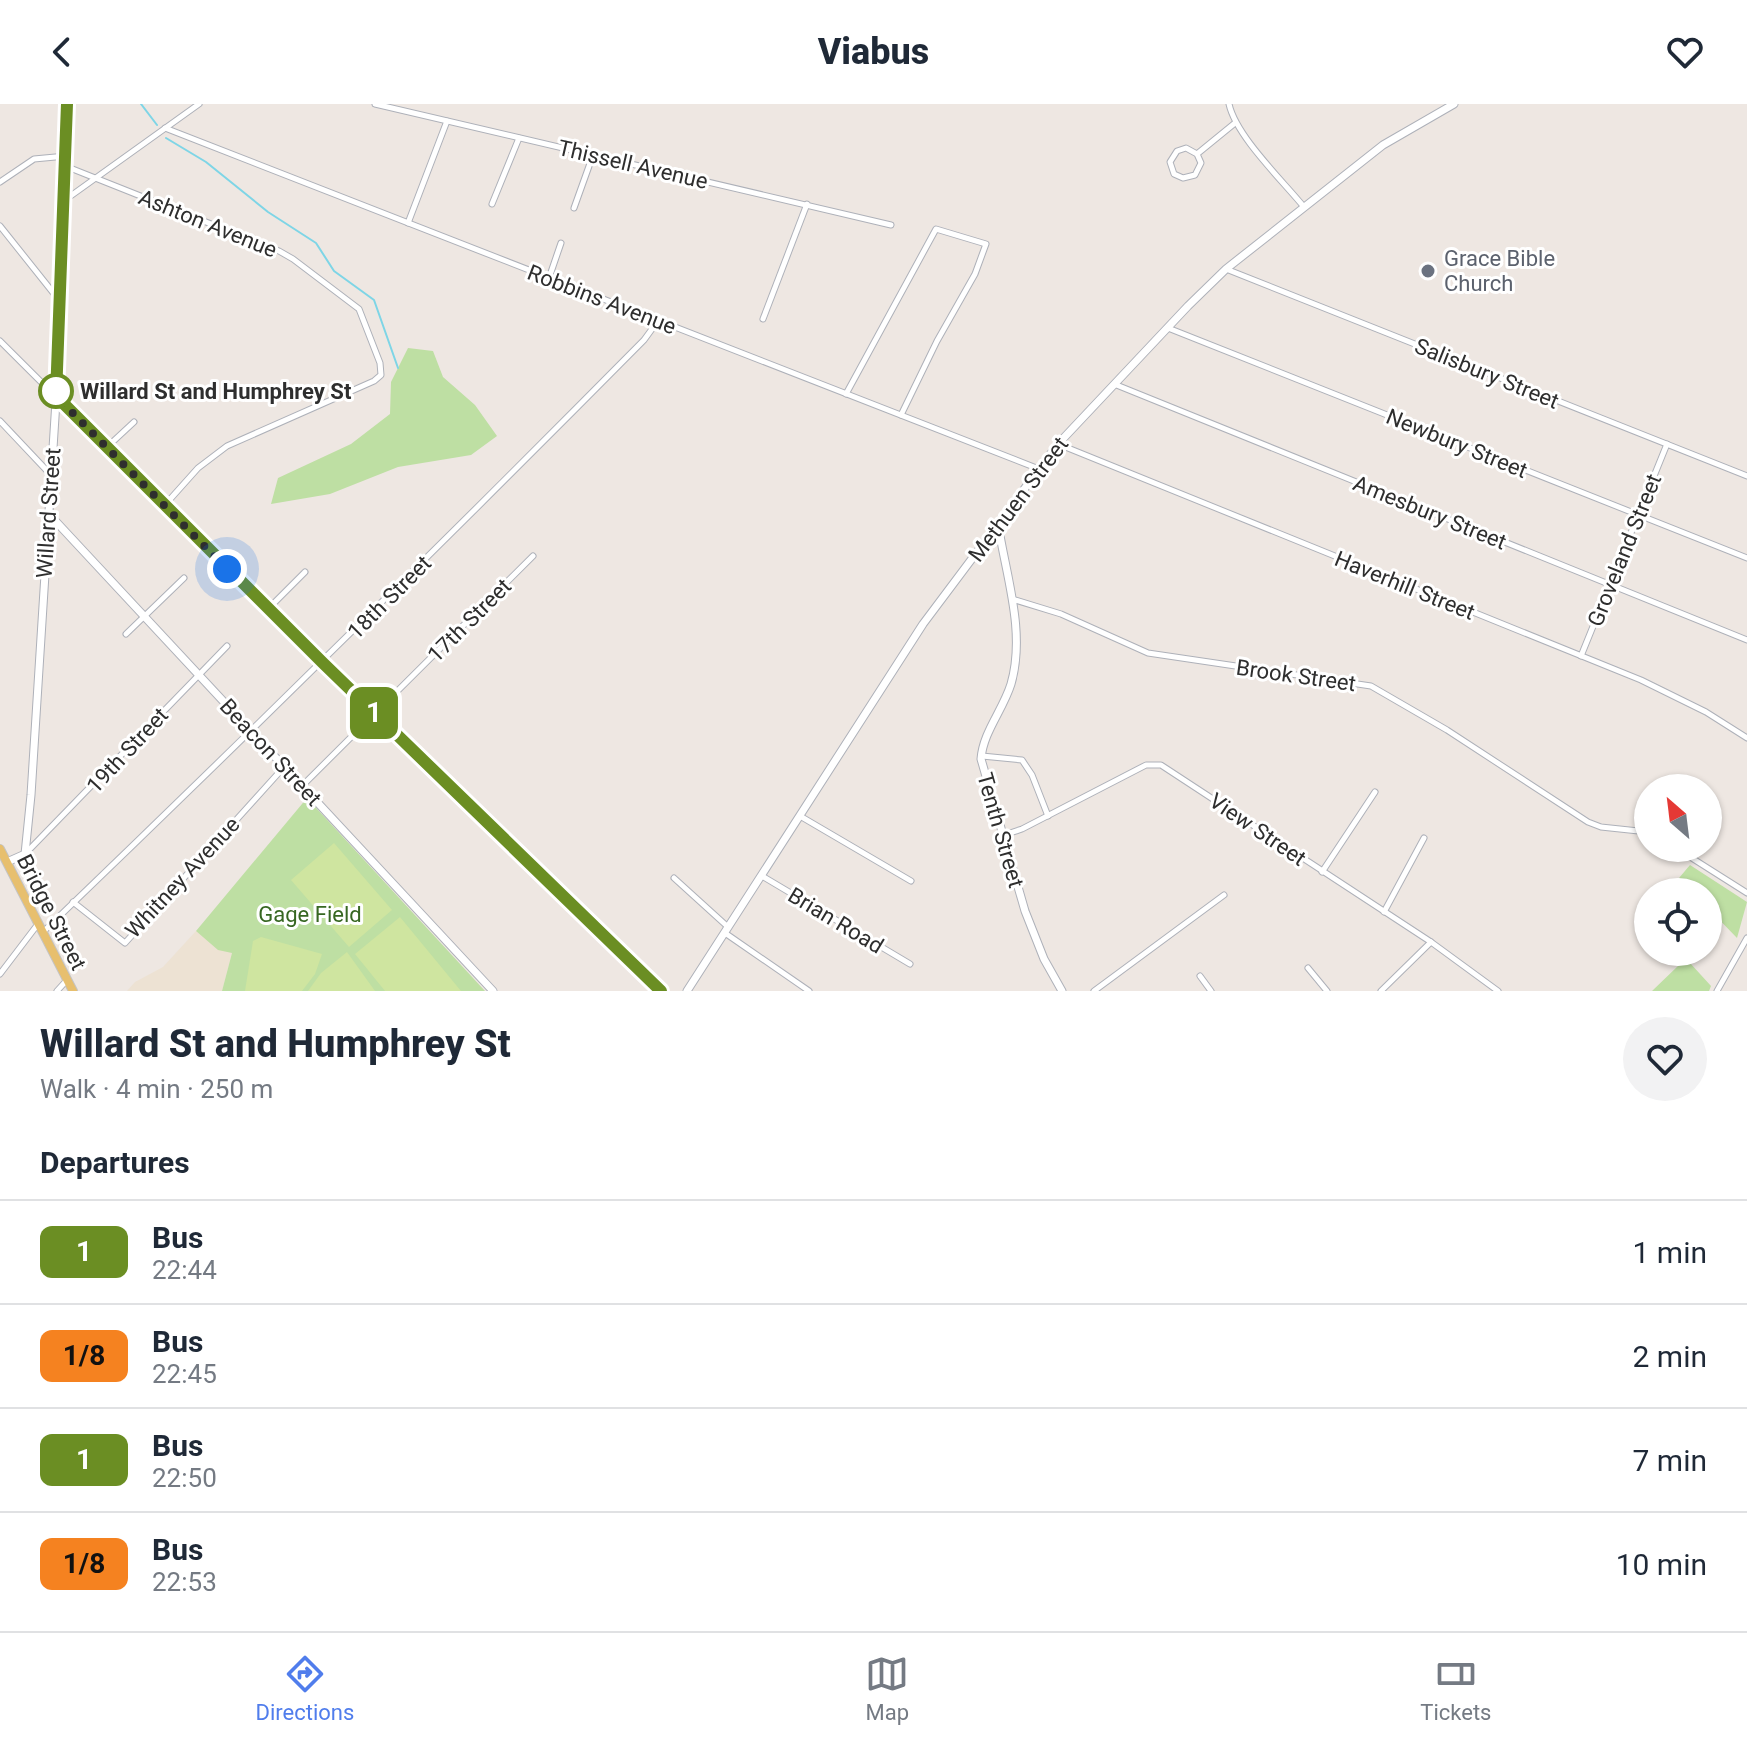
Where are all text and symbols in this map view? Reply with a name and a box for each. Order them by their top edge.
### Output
icon: back [40,30,84,74]
icon: heart [1663,30,1707,74]
text: Viabus [818,31,929,73]
street label: Thissell Avenue [555,135,710,194]
street label: Ashton Avenue [135,184,281,263]
place label: Grace Bible Church [1444,246,1555,296]
street label: Robbins Avenue [524,260,680,339]
marker: Grace Bible Church [1419,262,1437,280]
street label: Salisbury Street [1411,333,1562,414]
marker: Willard St and Humphrey St [39,374,73,408]
place label: Willard St and Humphrey St [80,379,352,404]
street label: Newbury Street [1383,404,1531,483]
street label: Methuen Street [963,432,1073,567]
street label: Willard Street [31,447,66,579]
street label: Amesbury Street [1350,470,1510,555]
street label: Groveland Street [1582,470,1666,630]
street label: Haverhill Street [1331,546,1478,625]
your location [207,549,247,589]
street label: 18th Street [342,550,436,644]
street label: 17th Street [422,573,516,667]
street label: Brook Street [1234,655,1357,696]
line badge: 1 [348,687,400,739]
street label: Beacon Street [215,694,327,811]
text: 1 [366,696,382,729]
street label: 19th Street [82,702,173,798]
street label: Tenth Street [972,770,1029,891]
north arrow [1634,774,1722,862]
map controls [1634,774,1722,966]
street label: View Street [1205,788,1311,871]
street label: Whitney Avenue [120,812,245,943]
street label: Bridge Street [12,850,91,974]
button: locate [1634,878,1722,966]
street label: Brian Road [784,882,888,959]
park label: Gage Field [258,902,362,927]
button: heart [1623,1017,1707,1101]
text: Willard St and Humphrey St [40,1022,511,1066]
text: Walk · 4 min · 250 m [40,1074,273,1104]
text: Departures [40,1145,190,1180]
text: Bus [152,1220,203,1255]
text: 1 [76,1235,92,1268]
text: 1 min [1633,1235,1707,1270]
text: 22:44 [152,1255,217,1285]
text: Bus [152,1324,203,1359]
text: 1/8 [63,1339,105,1372]
text: 2 min [1633,1339,1707,1374]
text: 22:45 [152,1359,217,1389]
text: Bus [152,1428,203,1463]
text: 1 [76,1443,92,1476]
text: 7 min [1633,1443,1707,1478]
text: 22:50 [152,1463,217,1493]
text: Bus [152,1532,203,1567]
text: 1/8 [63,1547,105,1580]
text: 10 min [1616,1547,1707,1582]
text: 22:53 [152,1567,217,1597]
tab: Directions [256,1652,354,1725]
tab: Map [865,1652,909,1725]
tab: Tickets [1420,1652,1491,1725]

